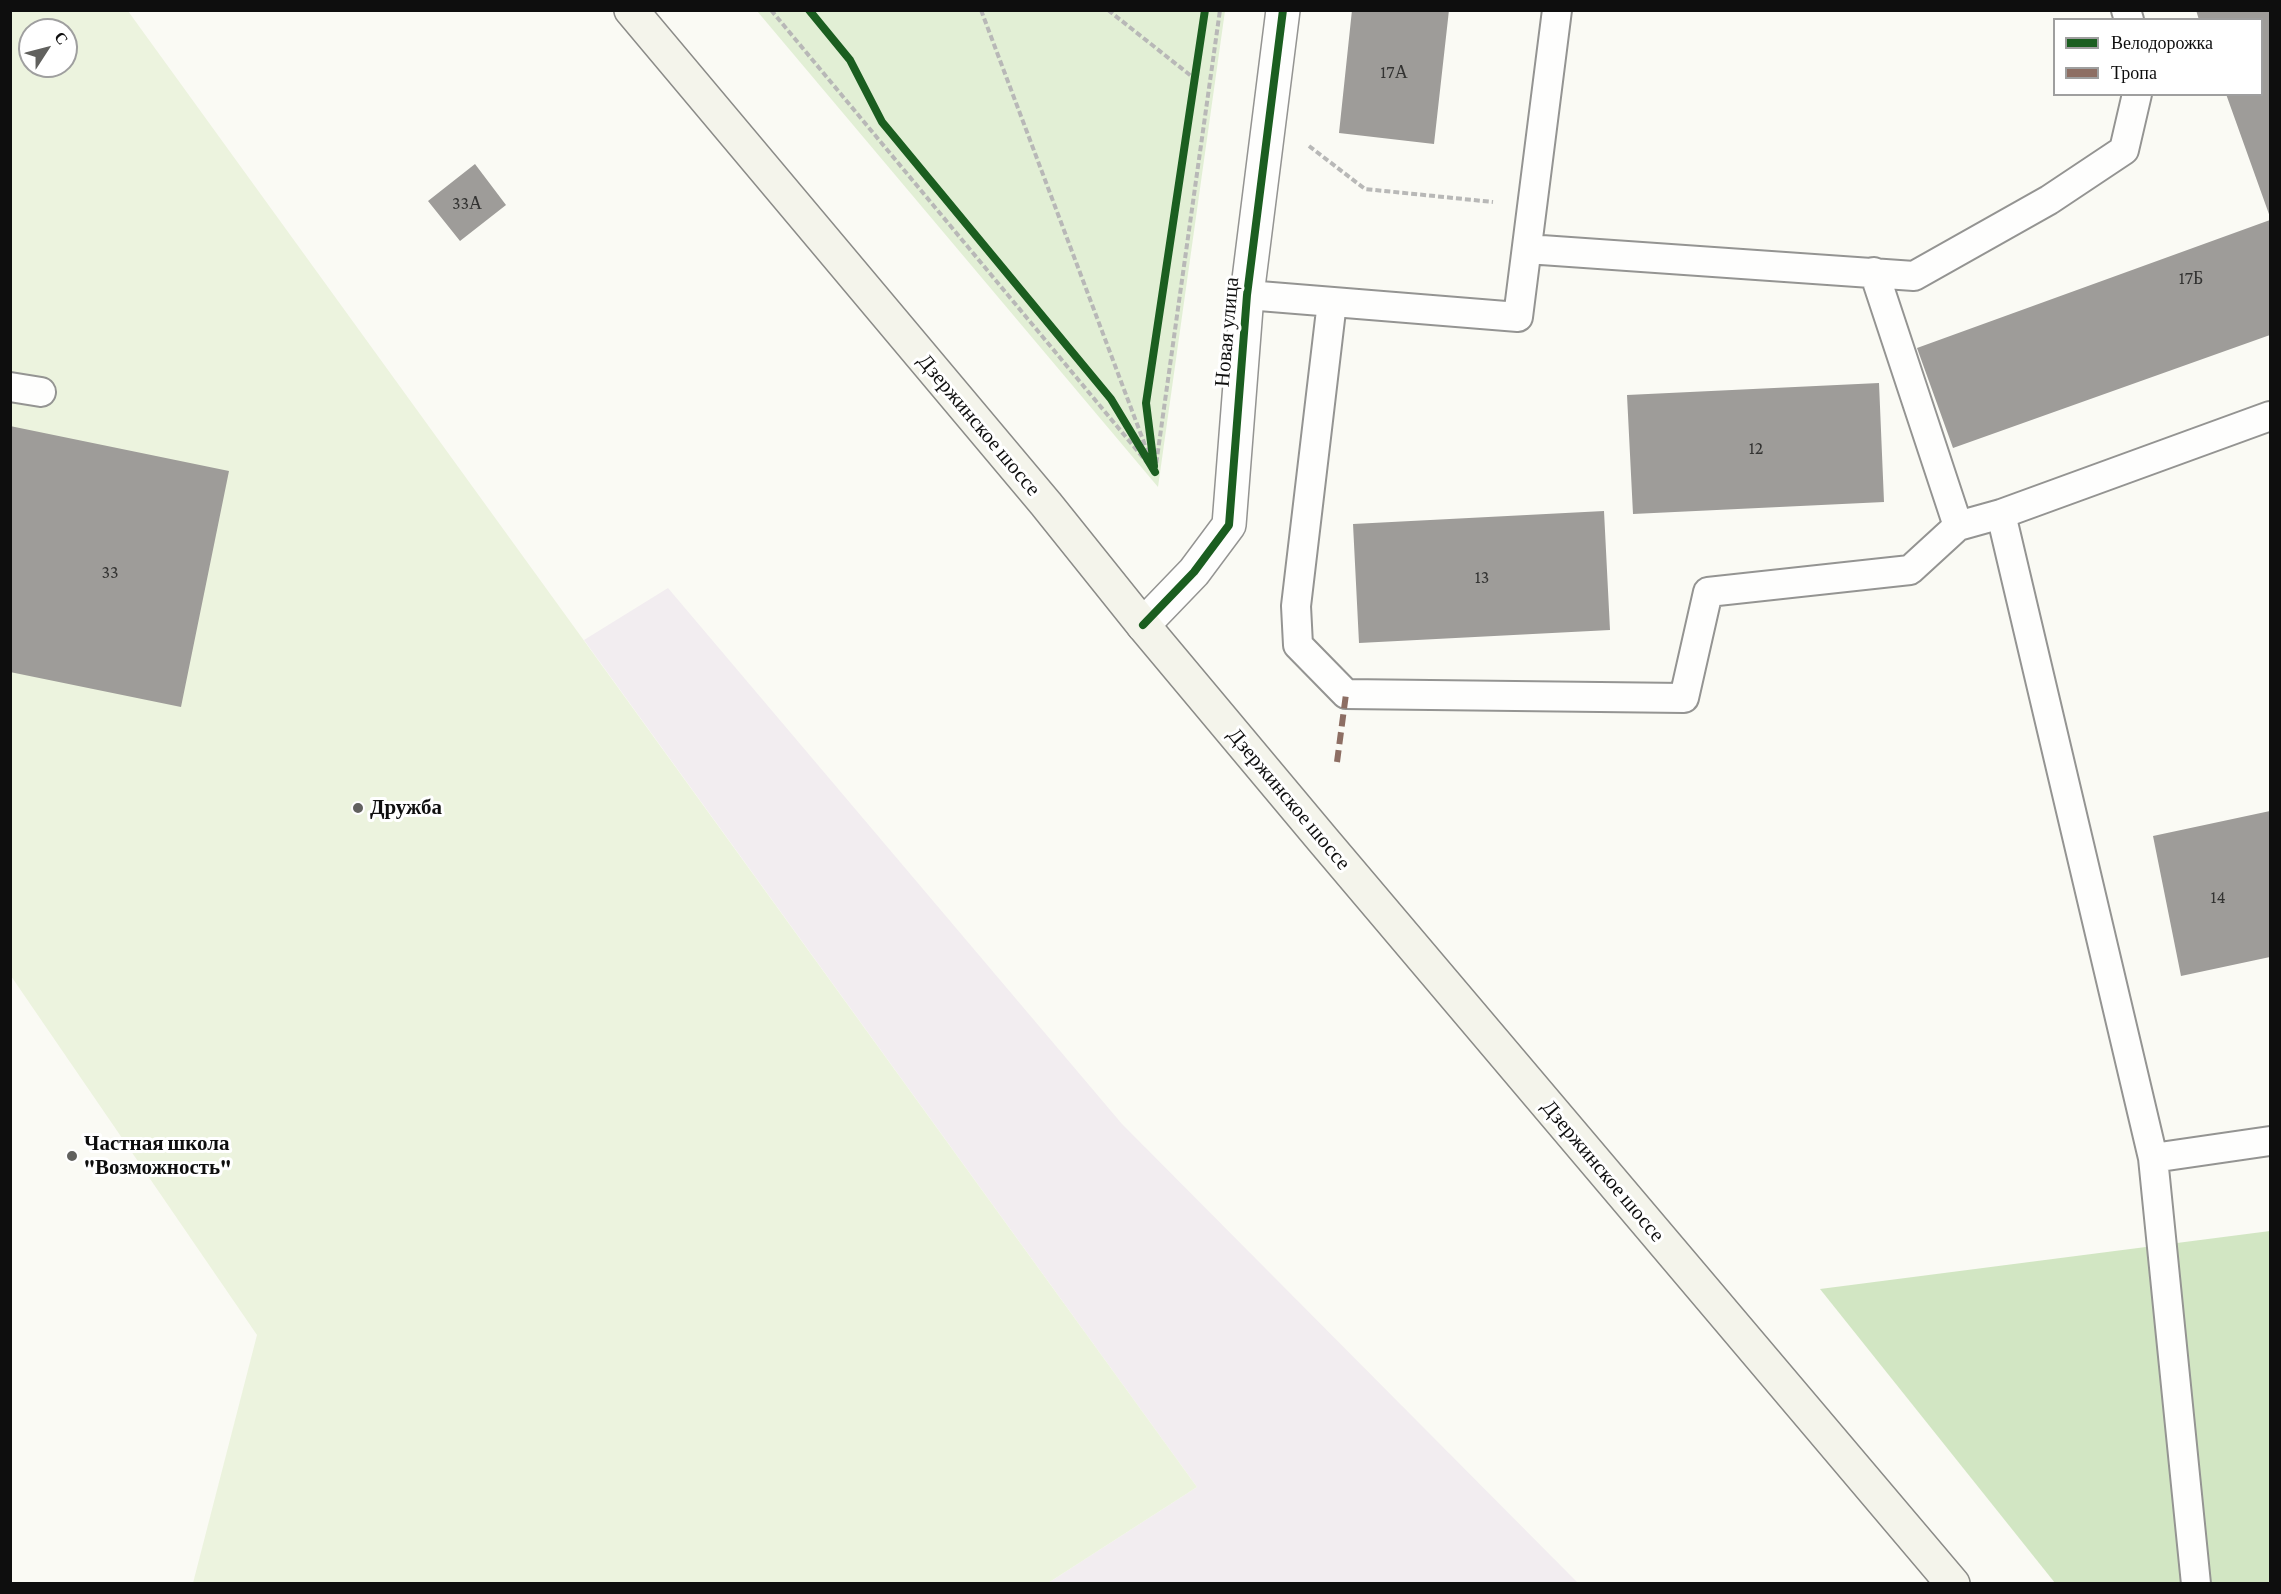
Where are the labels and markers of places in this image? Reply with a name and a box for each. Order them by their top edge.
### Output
place label: Дружба [370,795,442,821]
marker: Дружба [351,801,365,815]
place label: Частная школа "Возможность" [84,1131,231,1181]
marker: Частная школа "Возможность" [65,1149,79,1163]

